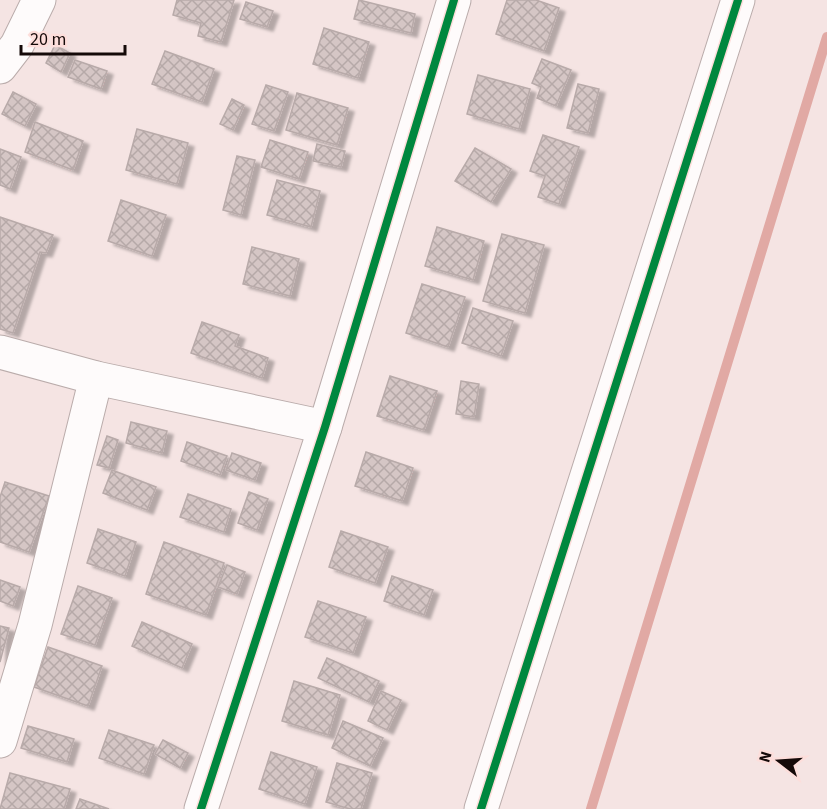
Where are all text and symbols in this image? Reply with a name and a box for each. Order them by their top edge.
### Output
scale bar [21,18,124,56]
text: 20 m [30,27,66,52]
north arrow [749,731,809,791]
text: N [754,749,778,765]

